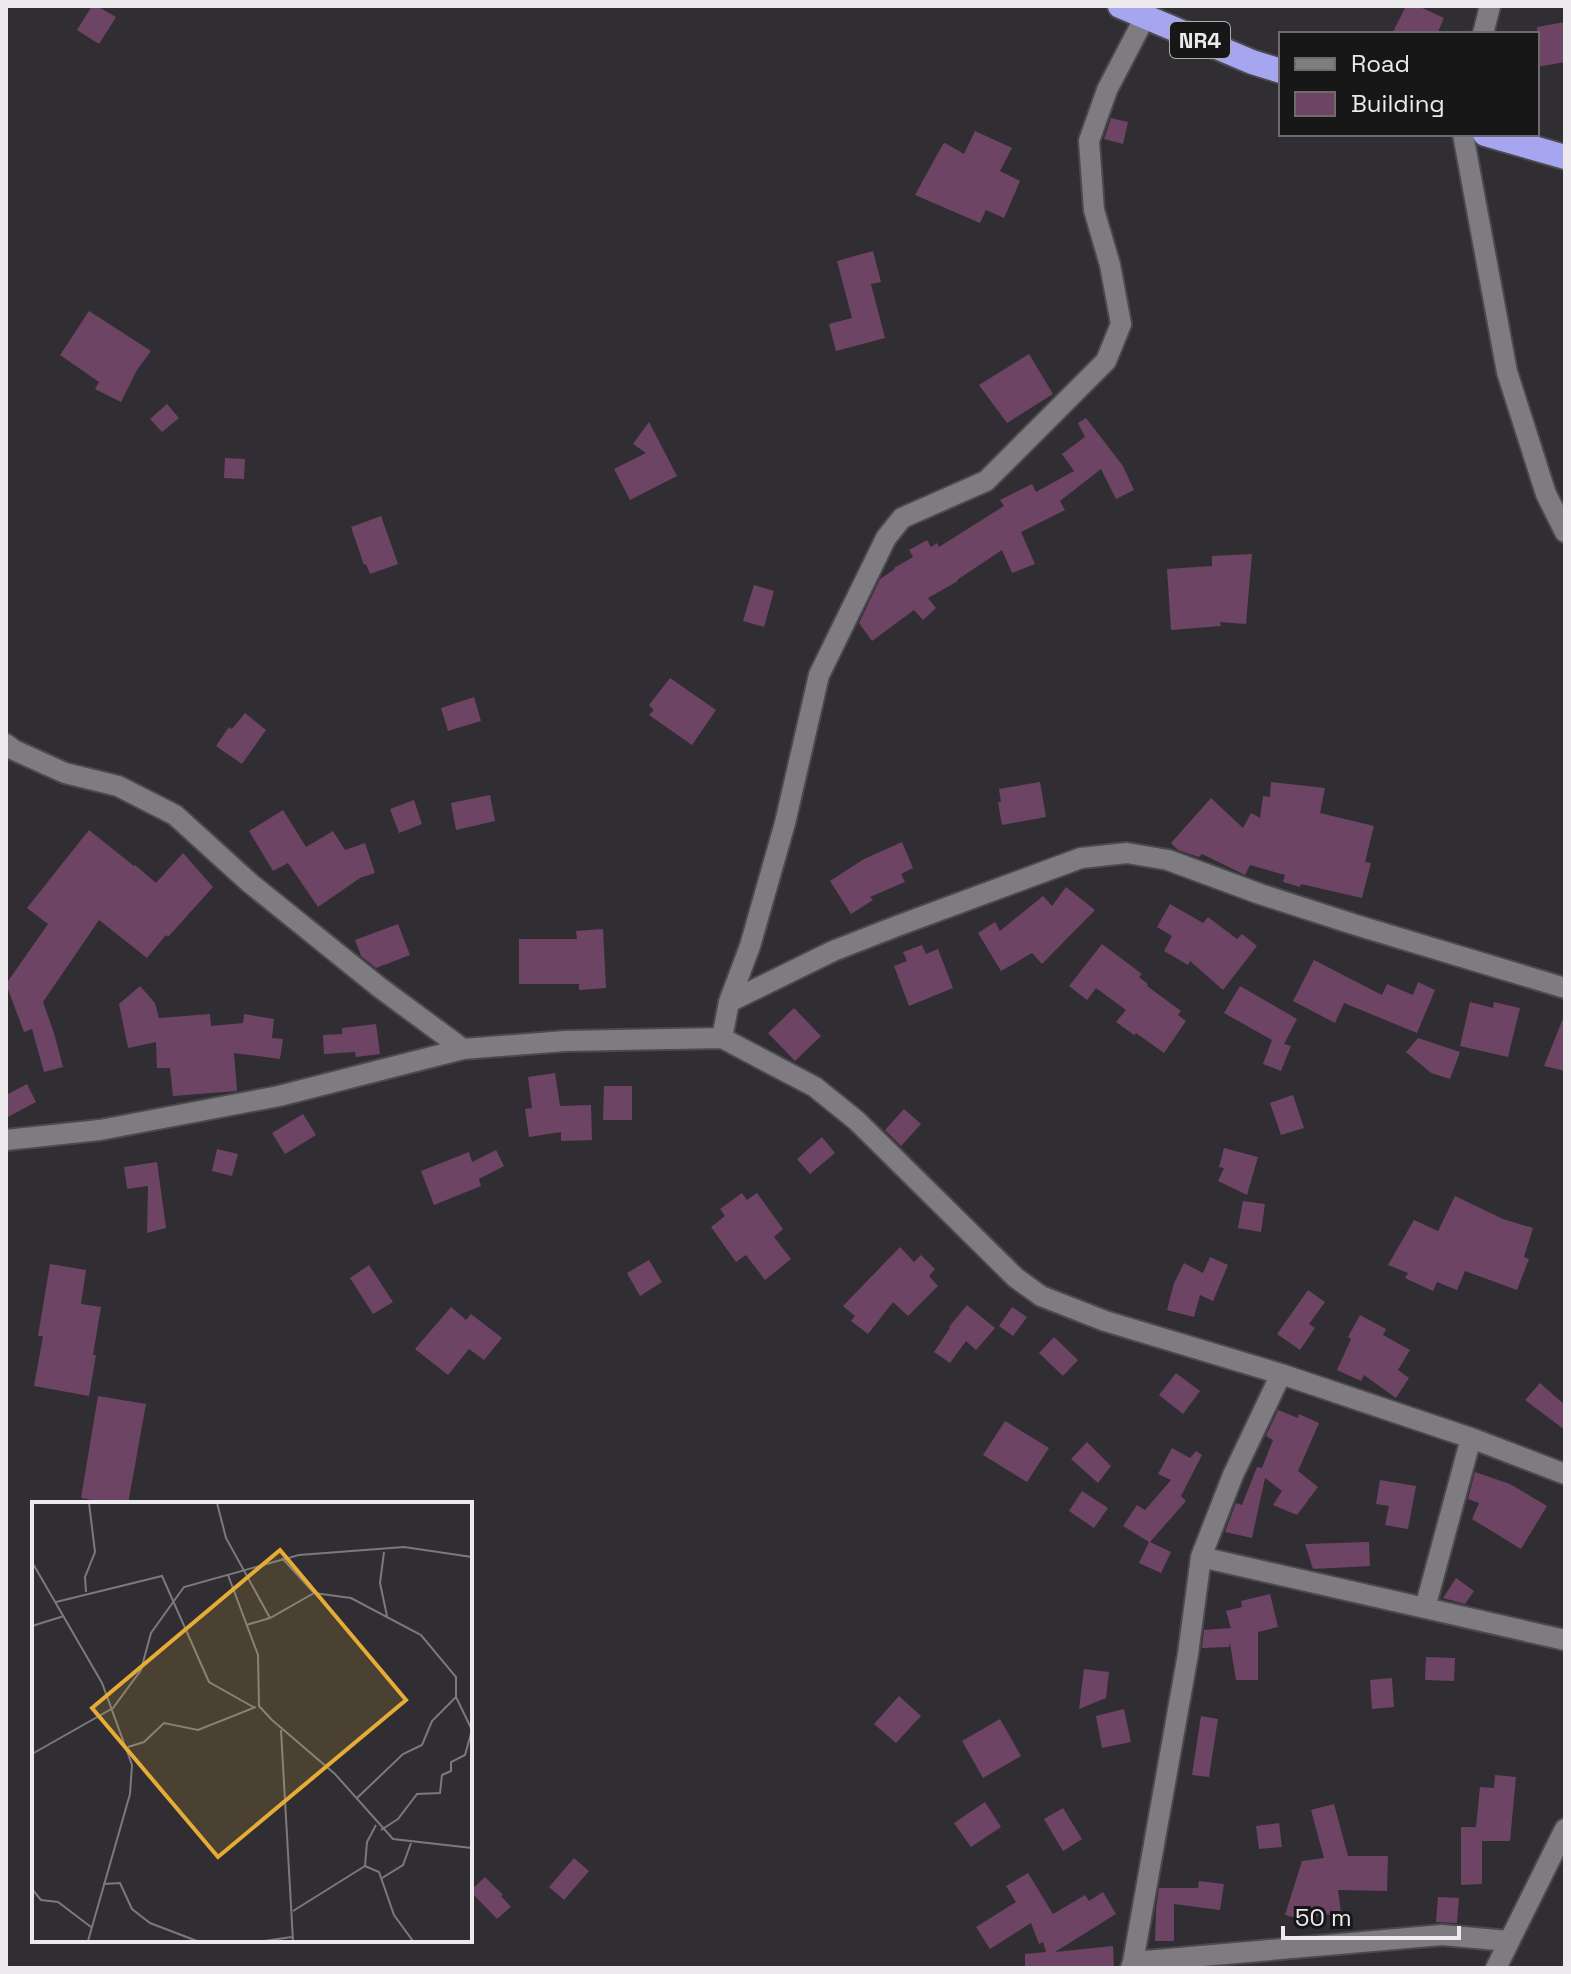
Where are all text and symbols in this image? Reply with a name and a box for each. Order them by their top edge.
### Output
road number: NR4 [1170,22,1230,58]
legend [1279,32,1539,136]
text: Road [1351,48,1410,79]
text: Building [1351,88,1445,119]
inset map [32,1502,472,1942]
scale bar [1283,1890,1459,1940]
text: 50 m [1295,1902,1352,1933]

